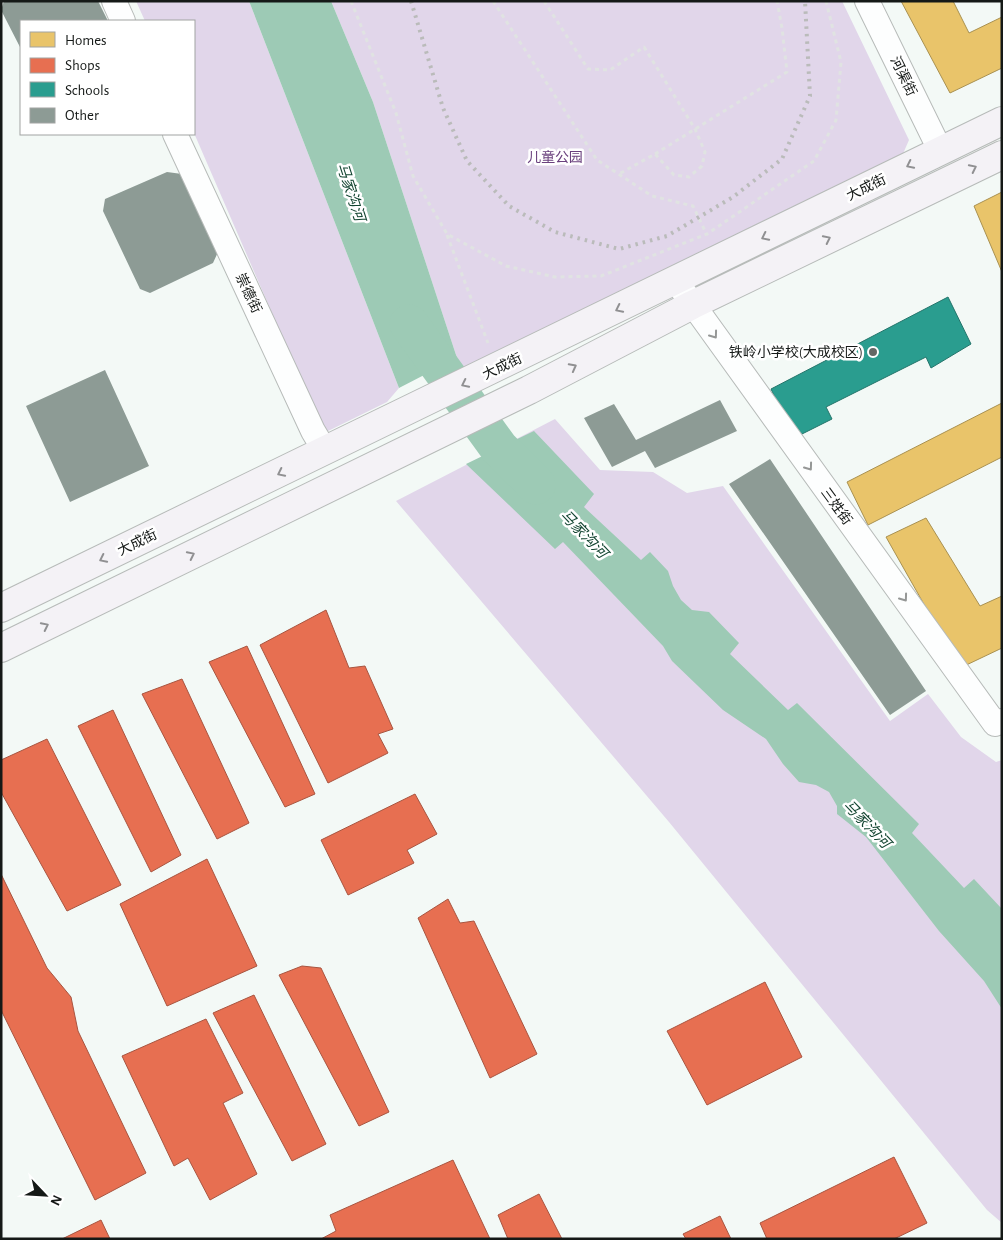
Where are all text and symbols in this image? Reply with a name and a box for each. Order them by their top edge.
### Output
legend [20,20,195,135]
text: Homes [65,33,107,48]
street label: 河渠街 [888,54,919,98]
text: Shops [65,58,100,73]
text: Schools [65,83,109,98]
text: Other [65,108,99,123]
park label: 儿童公园 [527,149,583,165]
one-way arrow [907,159,916,169]
water label: 马家沟河 [334,161,369,226]
one-way arrow [968,164,977,175]
street label: 大成街 [844,172,888,203]
one-way arrow [761,231,770,241]
one-way arrow [822,235,831,245]
street label: 崇德街 [233,271,265,315]
one-way arrow [615,302,624,313]
one-way arrow [708,329,717,339]
place label: 铁岭小学校(大成校区) [729,344,863,360]
marker: 铁岭小学校(大成校区) [867,346,879,358]
street label: 大成街 [480,351,524,382]
one-way arrow [567,363,576,373]
one-way arrow [461,377,470,388]
one-way arrow [803,461,812,471]
one-way arrow [277,466,286,477]
street label: 三姓街 [818,484,856,528]
water label: 马家沟河 [557,507,613,563]
street label: 大成街 [115,527,159,558]
one-way arrow [186,551,195,561]
one-way arrow [99,552,108,563]
one-way arrow [898,593,907,602]
one-way arrow [40,622,49,632]
water label: 马家沟河 [840,797,896,853]
north arrow [20,1170,70,1220]
text: N [47,1193,64,1207]

